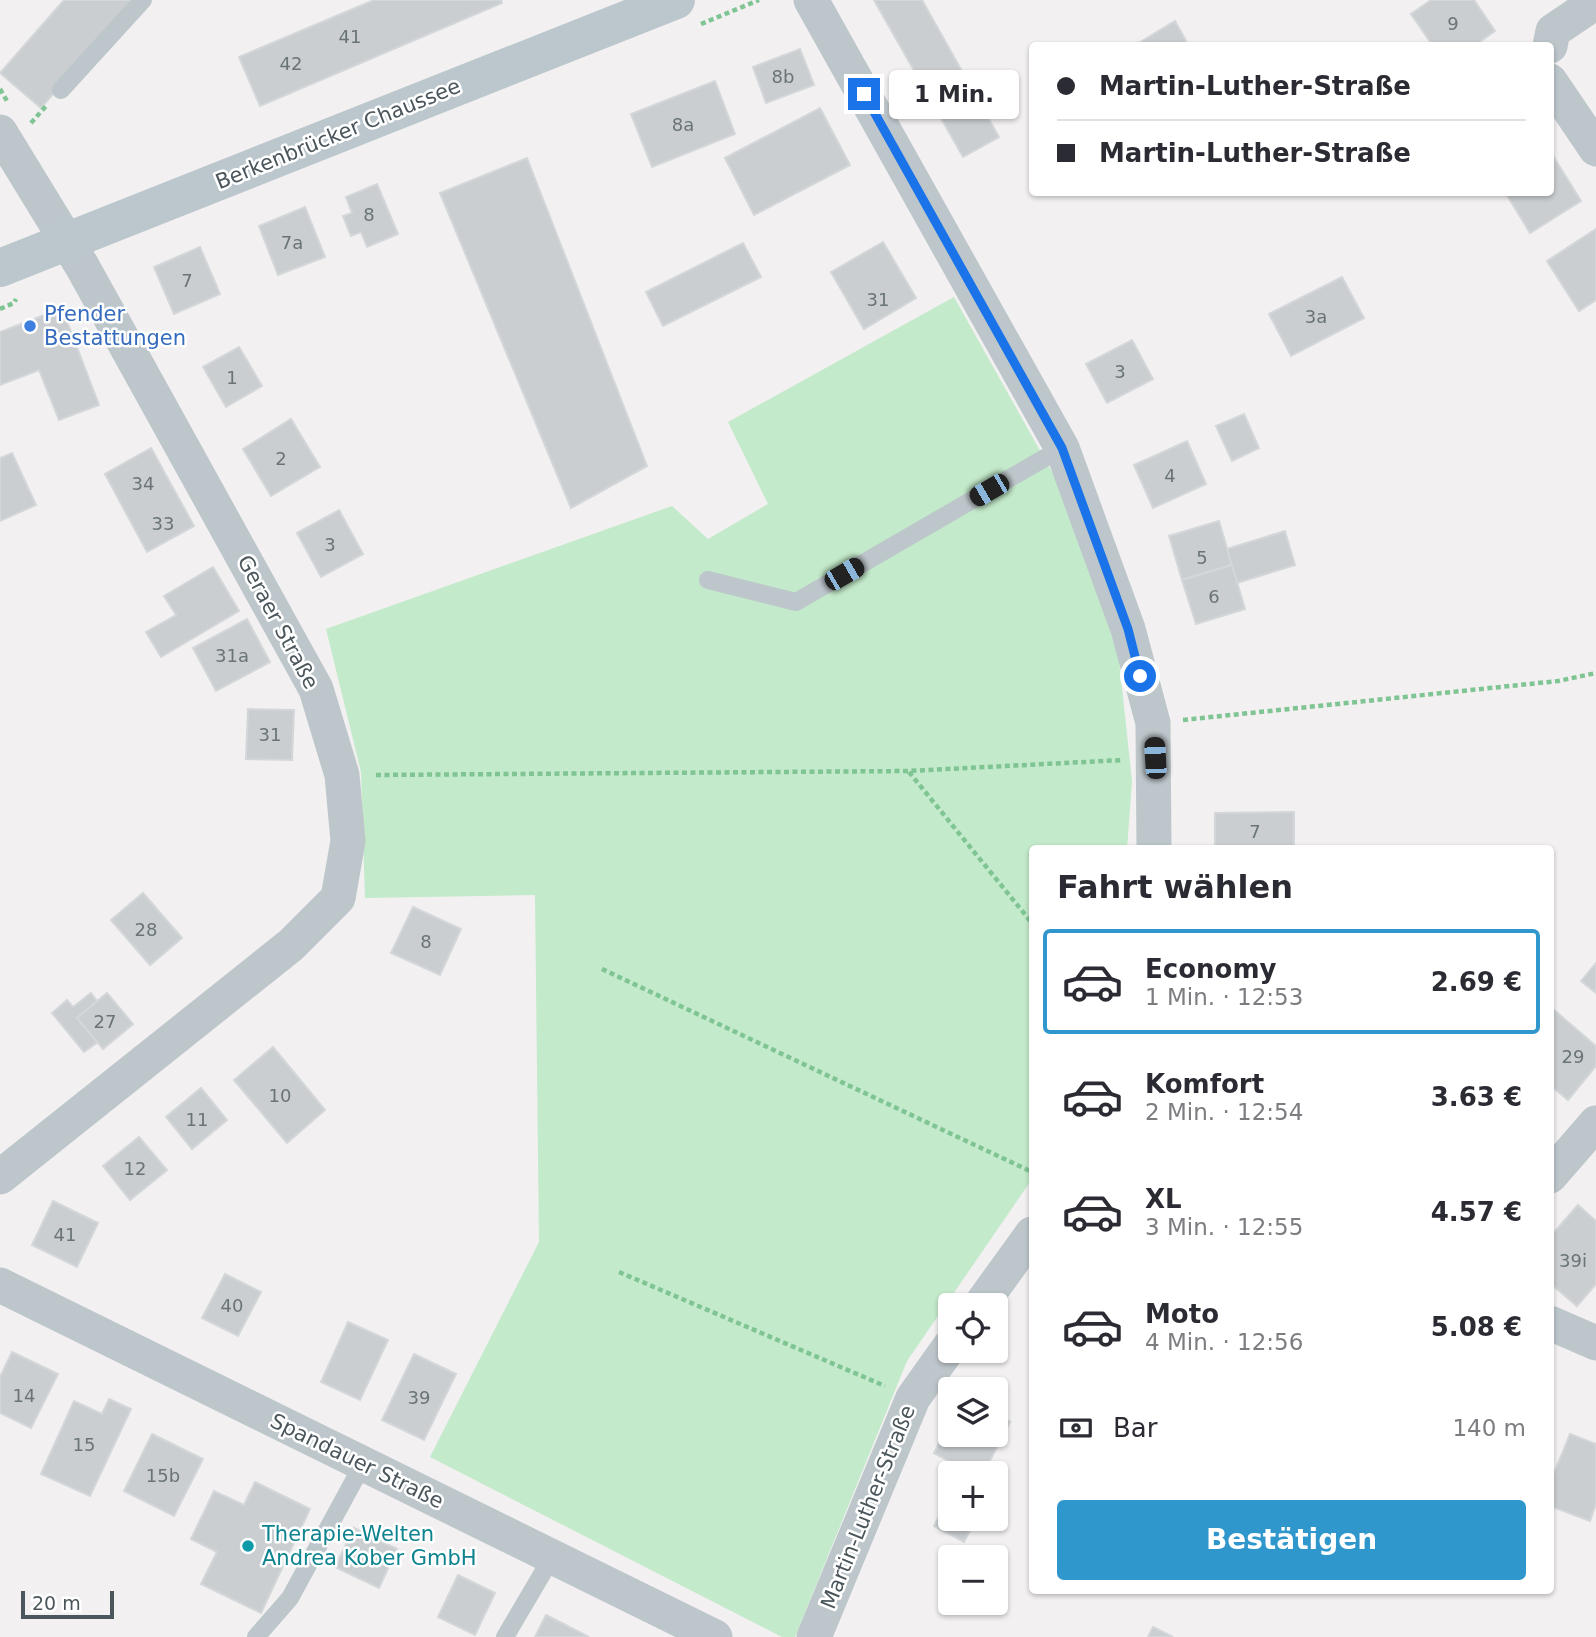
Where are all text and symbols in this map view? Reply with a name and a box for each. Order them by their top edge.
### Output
house number: 9 [1447,13,1459,34]
house number: 41 [339,26,361,47]
house number: 42 [280,53,302,74]
house number: 8b [772,66,794,87]
callout: 1 Min. [888,70,1018,119]
text: Martin-Luther-Straße [1099,71,1411,101]
street label: Berkenbrücker Chaussee [212,74,464,194]
route end [848,78,880,110]
text: 1 Min. [914,81,994,107]
house number: 8a [672,114,694,135]
text: Martin-Luther-Straße [1099,138,1411,168]
house number: 8 [363,204,375,225]
house number: 7a [281,232,303,253]
house number: 7 [181,270,193,291]
house number: 31 [867,289,889,310]
place label: Pfender Bestattungen [44,302,186,350]
house number: 3a [1305,306,1327,327]
marker: Pfender Bestattungen [22,318,38,334]
house number: 3 [1114,361,1126,382]
house number: 1 [226,367,238,388]
house number: 2 [275,448,287,469]
house number: 4 [1164,465,1176,486]
car [966,470,1013,510]
house number: 34 [132,473,154,494]
house number: 33 [152,513,174,534]
house number: 3 [324,534,336,555]
house number: 5 [1196,547,1208,568]
street label: Geraer Straße [233,551,323,693]
car [821,554,868,594]
house number: 6 [1208,586,1220,607]
house number: 31a [215,645,249,666]
route start [1124,660,1156,692]
house number: 31 [259,724,281,745]
car [1144,736,1167,780]
house number: 7 [1249,821,1261,842]
text: Fahrt wählen [1057,868,1293,906]
house number: 28 [135,919,157,940]
house number: 8 [420,931,432,952]
icon: car [1061,950,1124,1013]
text: Economy [1145,954,1276,984]
text: 2.69 € [1431,967,1522,997]
text: 1 Min. · 12:53 [1145,984,1303,1010]
house number: 27 [94,1011,116,1032]
house number: 29 [1562,1046,1584,1067]
icon: car [1061,1065,1124,1128]
text: Komfort [1145,1069,1264,1099]
text: 3.63 € [1431,1082,1522,1112]
house number: 10 [269,1085,291,1106]
text: 2 Min. · 12:54 [1145,1099,1303,1125]
house number: 11 [186,1109,208,1130]
house number: 12 [124,1158,146,1179]
icon: car [1061,1180,1124,1243]
text: XL [1145,1184,1182,1214]
text: 4.57 € [1431,1197,1522,1227]
text: 3 Min. · 12:55 [1145,1214,1303,1240]
house number: 41 [54,1224,76,1245]
house number: 39i [1559,1250,1587,1271]
map controls [938,1293,1008,1615]
button: locate [938,1293,1008,1363]
house number: 40 [221,1295,243,1316]
icon: car [1061,1295,1124,1358]
text: Moto [1145,1299,1219,1329]
text: 5.08 € [1431,1312,1522,1342]
text: 4 Min. · 12:56 [1145,1329,1303,1355]
button: layers [938,1377,1008,1447]
house number: 14 [13,1385,35,1406]
house number: 39 [408,1387,430,1408]
street label: Martin-Luther-Straße [816,1402,920,1612]
street label: Spandauer Straße [266,1409,448,1513]
icon: cash [1057,1409,1095,1447]
text: Bar [1113,1413,1157,1443]
text: 140 m [1452,1415,1526,1441]
house number: 15 [73,1434,95,1455]
button: + [938,1461,1008,1531]
house number: 15b [146,1465,180,1486]
button: Bestätigen [1057,1500,1526,1580]
place label: Therapie-Welten Andrea Kober GmbH [261,1522,477,1570]
marker: Therapie-Welten Andrea Kober GmbH [240,1538,256,1554]
button: − [938,1545,1008,1615]
scale bar [21,1588,114,1620]
text: 20 m [32,1592,81,1614]

